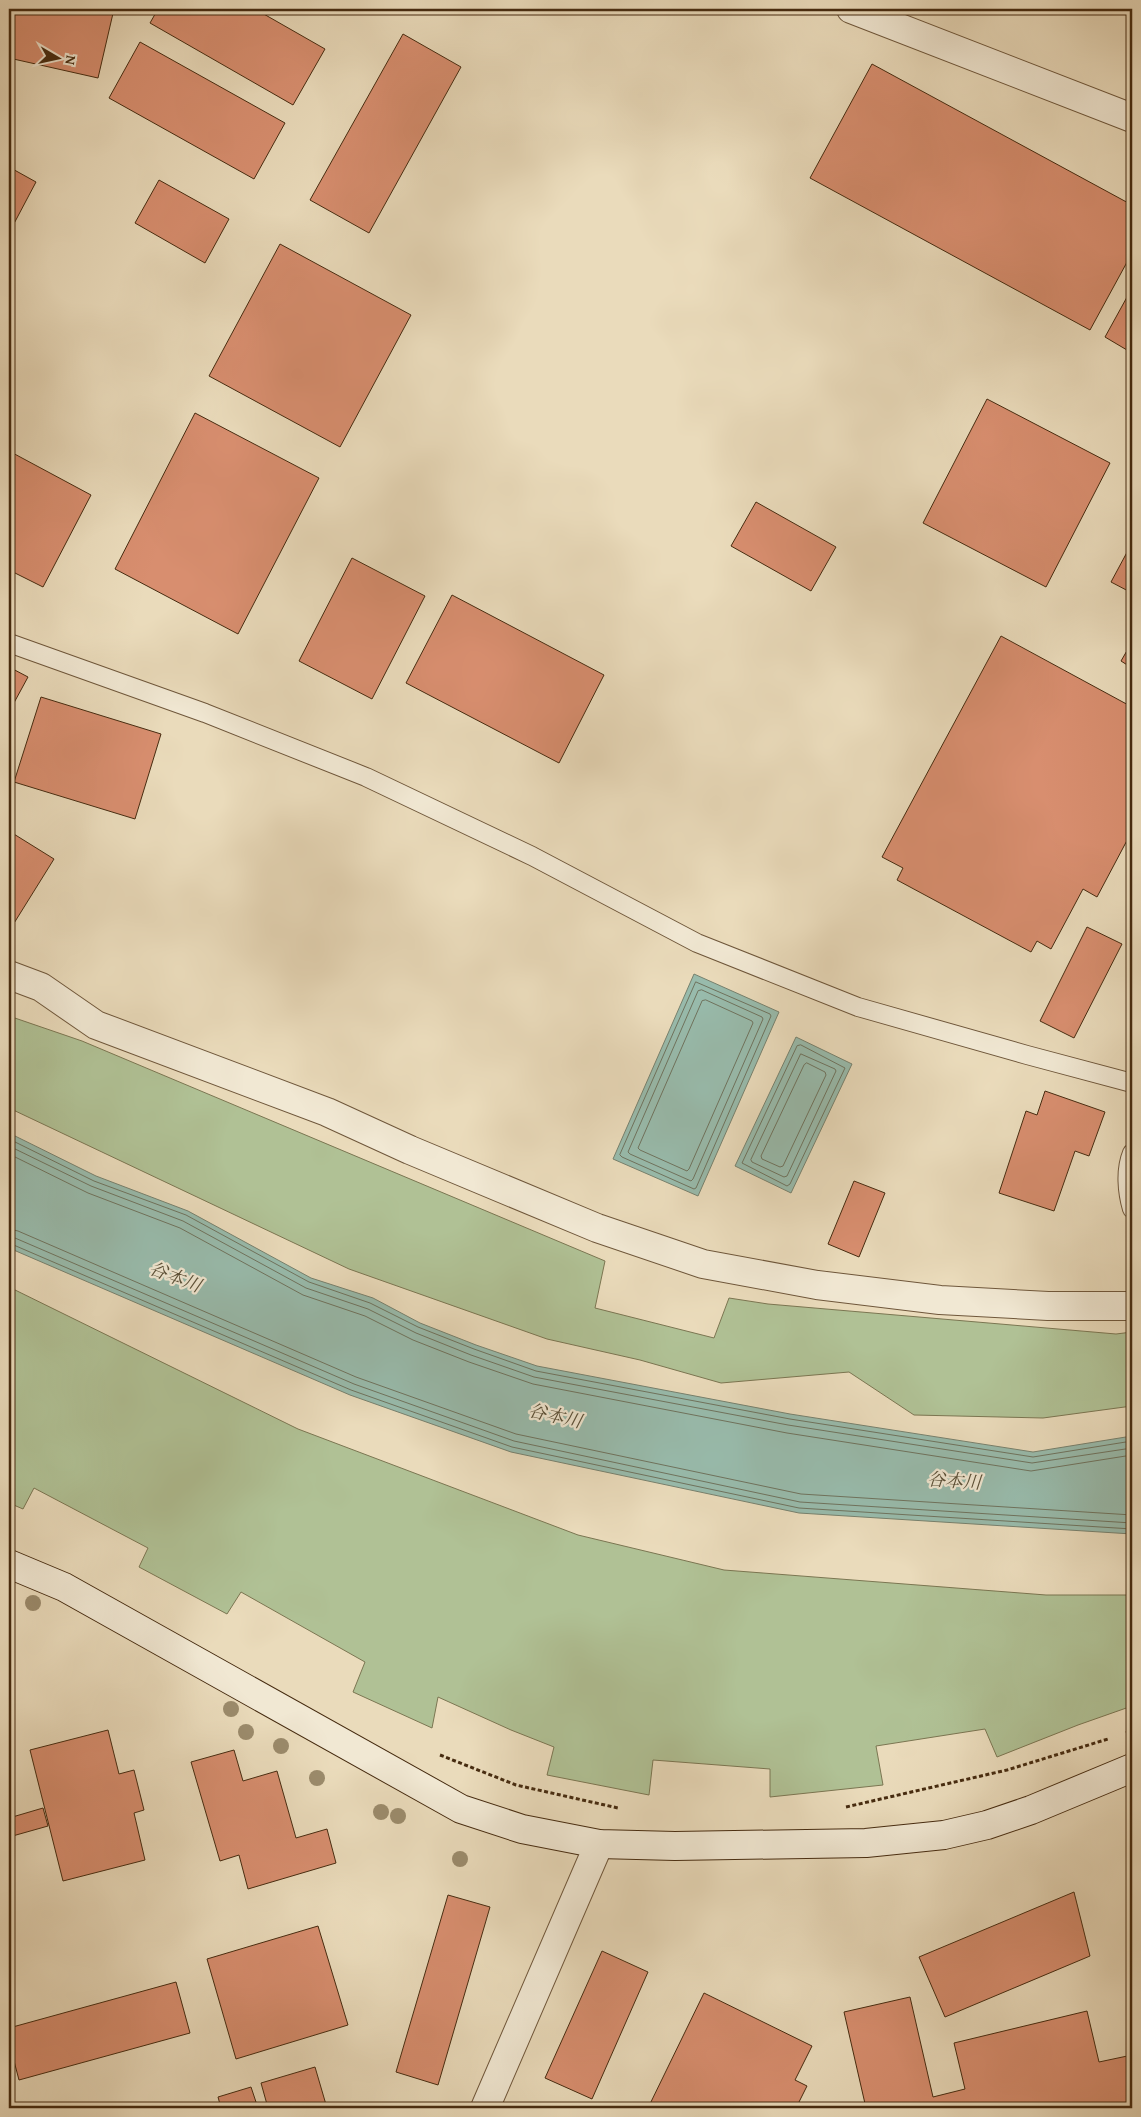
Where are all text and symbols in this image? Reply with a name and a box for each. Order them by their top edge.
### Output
north arrow [32,32,82,82]
text: N [60,54,81,67]
water label: 谷本川 [145,1254,207,1300]
water label: 谷本川 [526,1396,586,1435]
water label: 谷本川 [926,1465,984,1496]

